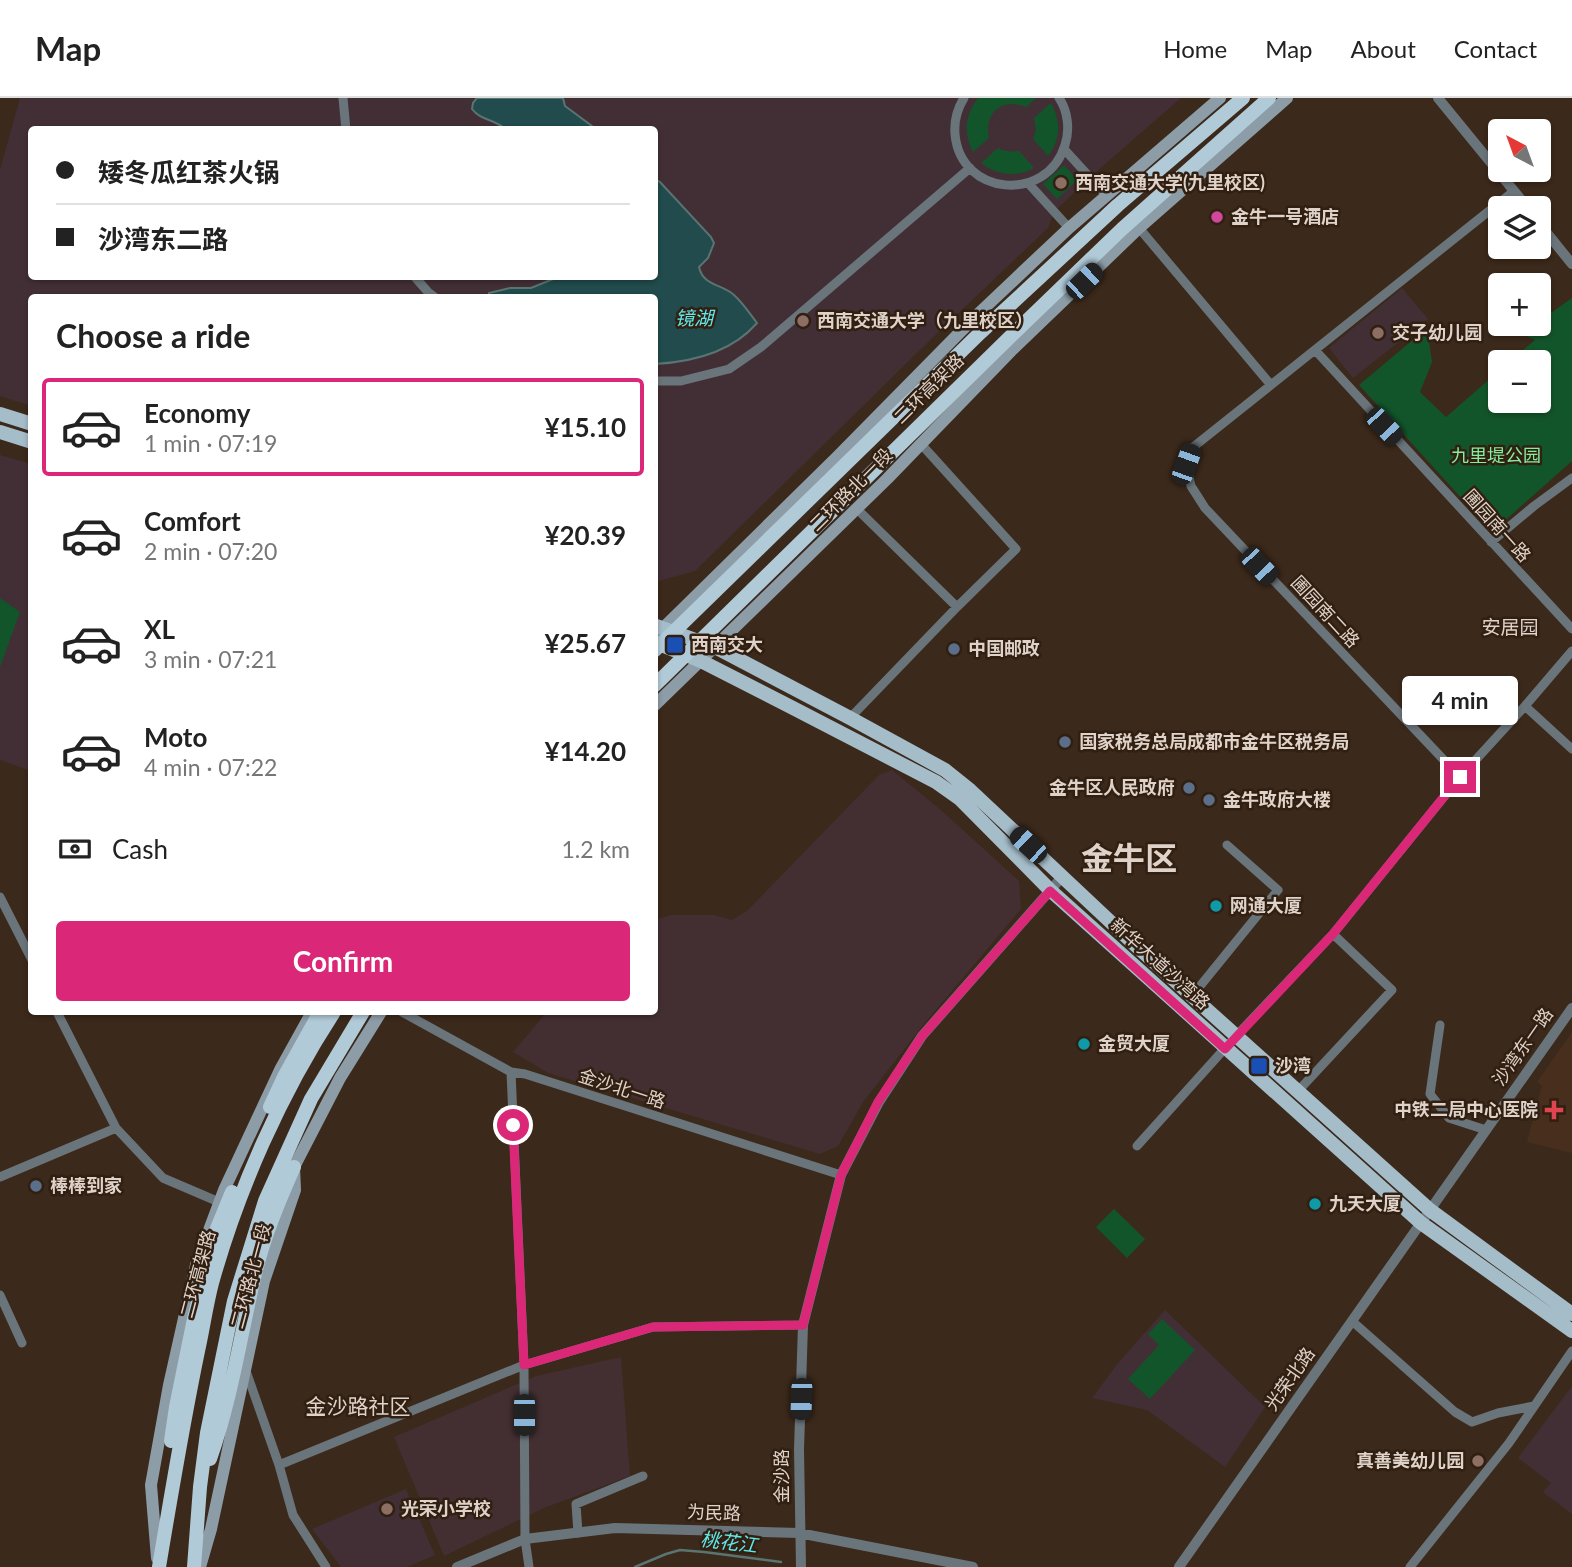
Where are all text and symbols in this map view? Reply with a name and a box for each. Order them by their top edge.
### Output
text: Map [35,28,101,68]
text: Home [1163,34,1227,63]
text: Map [1265,34,1313,63]
text: About [1351,34,1416,63]
text: Contact [1454,34,1537,63]
north arrow [1488,119,1550,182]
map controls [1488,119,1551,413]
text: 矮冬瓜红茶火锅 [98,156,280,188]
place label: 西南交通大学(九里校区) [1075,171,1265,193]
marker: 西南交通大学(九里校区) [1053,175,1069,191]
button: layers [1488,196,1551,259]
place label: 金牛一号酒店 [1231,205,1339,227]
marker: 金牛一号酒店 [1209,209,1225,225]
text: 沙湾东二路 [98,223,228,255]
car [1062,259,1107,303]
button: + [1488,273,1551,336]
water label: 镜湖 [675,306,716,329]
place label: 西南交通大学（九里校区） [817,309,1033,331]
marker: 西南交通大学（九里校区） [795,313,811,329]
text: Choose a ride [56,316,250,355]
place label: 交子幼儿园 [1392,321,1482,343]
marker: 交子幼儿园 [1370,325,1386,341]
street label: 二环高架路 [889,349,968,428]
button: − [1488,350,1551,413]
icon: car [60,396,123,459]
text: Economy [144,397,250,429]
car [1362,403,1407,449]
text: ¥15.10 [544,411,626,443]
text: 1 min · 07:19 [144,429,277,457]
car [1169,441,1204,487]
street label: 二环路北一段 [804,443,896,535]
park label: 九里堤公园 [1451,444,1541,466]
street label: 圃园南一路 [1459,485,1536,566]
icon: car [60,504,123,567]
text: Comfort [144,505,241,537]
text: ¥20.39 [544,519,626,551]
text: 2 min · 07:20 [144,537,277,565]
car [1237,543,1282,589]
street label: 圃园南二路 [1287,571,1364,652]
icon: car [60,612,123,675]
text: XL [144,613,175,645]
district label: 安居园 [1481,615,1539,638]
text: ¥25.67 [544,627,626,659]
place label: 西南交大 [691,633,763,655]
marker: 西南交大 [665,635,685,655]
place label: 中国邮政 [968,637,1040,659]
marker: 中国邮政 [946,641,962,657]
text: 3 min · 07:21 [144,645,277,673]
callout: 4 min [1402,676,1518,724]
text: 4 min [1431,686,1489,714]
icon: car [60,720,123,783]
text: Moto [144,721,207,753]
place label: 国家税务总局成都市金牛区税务局 [1079,730,1349,752]
marker: 国家税务总局成都市金牛区税务局 [1057,734,1073,750]
text: ¥14.20 [544,735,626,767]
text: 4 min · 07:22 [144,753,277,781]
route end [1444,761,1476,793]
place label: 金牛区人民政府 [1049,776,1175,798]
marker: 金牛区人民政府 [1181,780,1197,796]
place label: 金牛政府大楼 [1223,788,1331,810]
marker: 金牛政府大楼 [1201,792,1217,808]
car [1006,823,1051,867]
icon: cash [56,830,94,868]
text: Cash [112,833,168,865]
text: 1.2 km [561,835,630,863]
district label: 金牛区 [1081,838,1177,877]
place label: 网通大厦 [1230,894,1302,916]
marker: 网通大厦 [1208,898,1224,914]
street label: 新华大道沙湾路 [1106,913,1215,1014]
button: Confirm [56,921,630,1001]
street label: 沙湾东一路 [1487,1003,1557,1090]
place label: 金贸大厦 [1098,1032,1170,1054]
marker: 金贸大厦 [1076,1036,1092,1052]
place label: 沙湾 [1275,1054,1311,1076]
marker: 沙湾 [1249,1056,1269,1076]
street label: 金沙北一路 [576,1064,669,1112]
place label: 中铁二局中心医院 [1394,1098,1538,1120]
marker: 中铁二局中心医院 [1544,1100,1564,1120]
route start [497,1109,529,1141]
place label: 棒棒到家 [50,1174,122,1196]
marker: 棒棒到家 [28,1178,44,1194]
place label: 九天大厦 [1329,1192,1401,1214]
marker: 九天大厦 [1307,1196,1323,1212]
street label: 二环路北一段 [225,1221,275,1331]
street label: 二环高架路 [175,1227,219,1320]
street label: 光荣北路 [1260,1343,1319,1414]
car [790,1378,813,1420]
district label: 金沙路社区 [306,1393,411,1418]
car [514,1394,535,1436]
street label: 金沙路 [770,1449,792,1503]
place label: 真善美幼儿园 [1356,1449,1464,1471]
marker: 真善美幼儿园 [1470,1453,1486,1469]
place label: 光荣小学校 [401,1497,491,1519]
street label: 为民路 [687,1500,741,1524]
marker: 光荣小学校 [379,1501,395,1517]
water label: 桃花江 [699,1527,761,1557]

